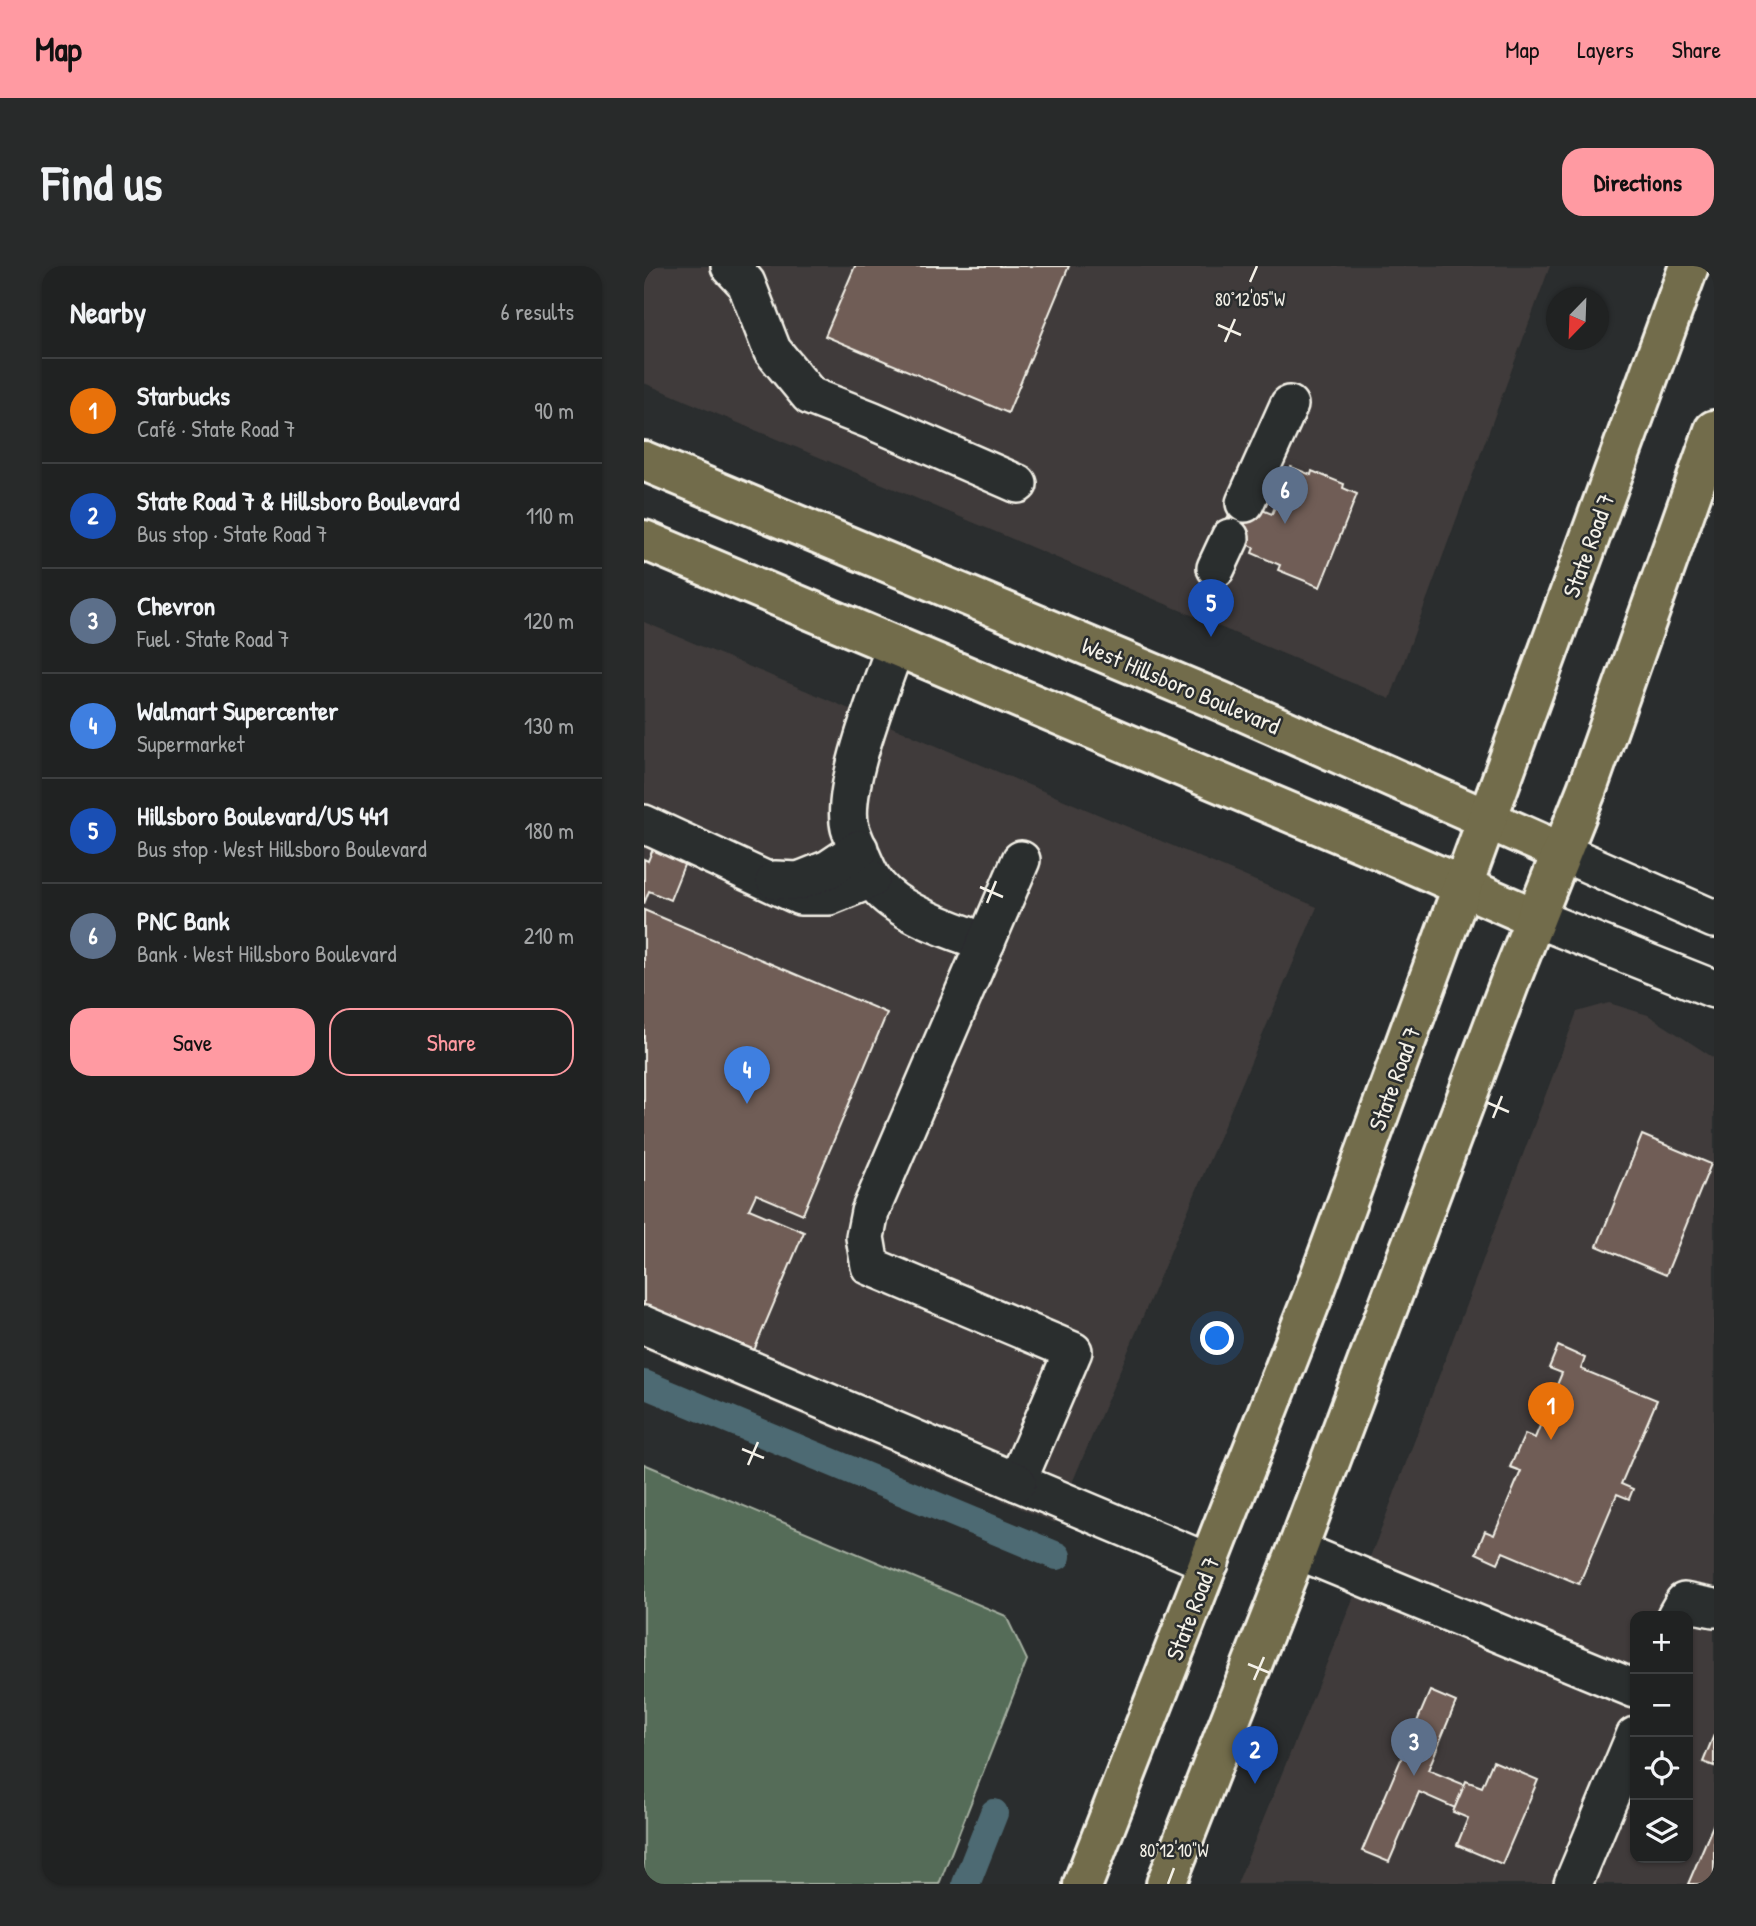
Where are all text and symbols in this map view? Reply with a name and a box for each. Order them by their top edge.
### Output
text: Map [35,27,82,71]
text: Map [1505,33,1539,65]
text: Layers [1577,33,1634,65]
text: Share [1672,33,1721,65]
button: Directions [1562,148,1714,216]
text: Find us [42,149,162,215]
text: 80°12'05"W [1215,287,1285,312]
north arrow [1546,287,1609,350]
text: Nearby [70,292,146,332]
text: 6 results [501,296,574,327]
text: Starbucks [137,378,230,413]
text: 1 [89,395,97,426]
text: 90 m [534,395,574,426]
text: Café · State Road 7 [137,413,295,444]
pin: 6 [1262,466,1308,524]
text: State Road 7 & Hillsboro Boulevard [137,483,459,518]
street label: State Road 7 [1554,488,1622,602]
text: 2 [88,500,98,531]
text: 110 m [526,500,574,531]
text: Bus stop · State Road 7 [137,518,327,549]
pin: 5 [1188,579,1234,637]
text: Chevron [137,588,215,623]
text: 3 [88,605,98,636]
text: 120 m [524,605,574,636]
text: Fuel · State Road 7 [137,623,290,654]
street label: West Hillsboro Boulevard [1077,629,1285,741]
text: Walmart Supercenter [137,693,338,728]
text: 4 [89,710,97,741]
text: 130 m [524,710,574,741]
text: Supermarket [137,728,245,759]
text: Hillsboro Boulevard/US 441 [137,798,388,833]
text: 5 [88,815,98,846]
text: 180 m [524,815,574,846]
text: Bus stop · West Hillsboro Boulevard [137,833,427,864]
text: PNC Bank [137,903,229,938]
text: 6 [88,920,98,951]
text: 210 m [524,920,574,951]
text: Bank · West Hillsboro Boulevard [137,938,396,969]
button: Save [70,1008,315,1076]
button: Share [329,1008,574,1076]
street label: State Road 7 [1360,1021,1428,1135]
pin: 4 [724,1046,770,1104]
your location [1200,1321,1234,1355]
pin: 1 [1528,1382,1574,1440]
street label: State Road 7 [1158,1552,1226,1664]
map controls [1630,1611,1693,1863]
button: + [1630,1611,1693,1674]
button: − [1630,1674,1693,1737]
pin: 3 [1391,1718,1437,1776]
pin: 2 [1232,1726,1278,1784]
button: locate [1630,1737,1693,1800]
button: layers [1630,1800,1693,1863]
text: 80°12'10"W [1139,1838,1209,1863]

